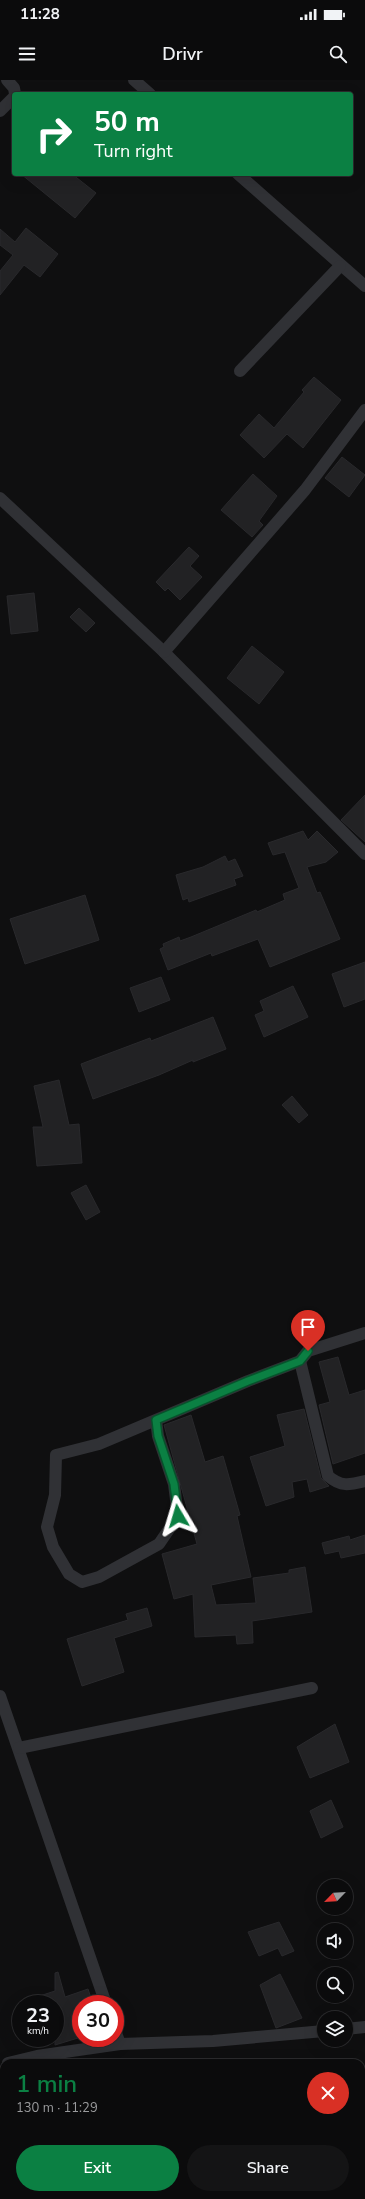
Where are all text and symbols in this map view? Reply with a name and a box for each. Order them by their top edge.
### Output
text: 11:28 [20,4,60,24]
text: Drivr [162,42,203,66]
icon: menu [16,43,38,65]
icon: search [327,43,349,65]
text: 50 m [94,103,160,141]
icon: right [28,108,80,160]
text: Turn right [94,139,173,163]
pin [291,1310,325,1351]
icon: arrive [297,1316,319,1338]
position arrow [157,1495,199,1537]
north arrow [317,1879,353,1915]
map controls [317,1879,353,2047]
button: sound [317,1923,353,1959]
button: search [317,1967,353,2003]
speed limit sign: 30 [72,1995,124,2047]
text: 23 [26,2002,50,2029]
button: layers [317,2011,353,2047]
text: km/h [27,2024,49,2038]
text: 1 min [16,2068,77,2100]
button: close [307,2072,349,2114]
text: 130 m · 11:29 [16,2099,98,2117]
button: Exit [16,2145,179,2191]
button: Share [187,2145,349,2191]

